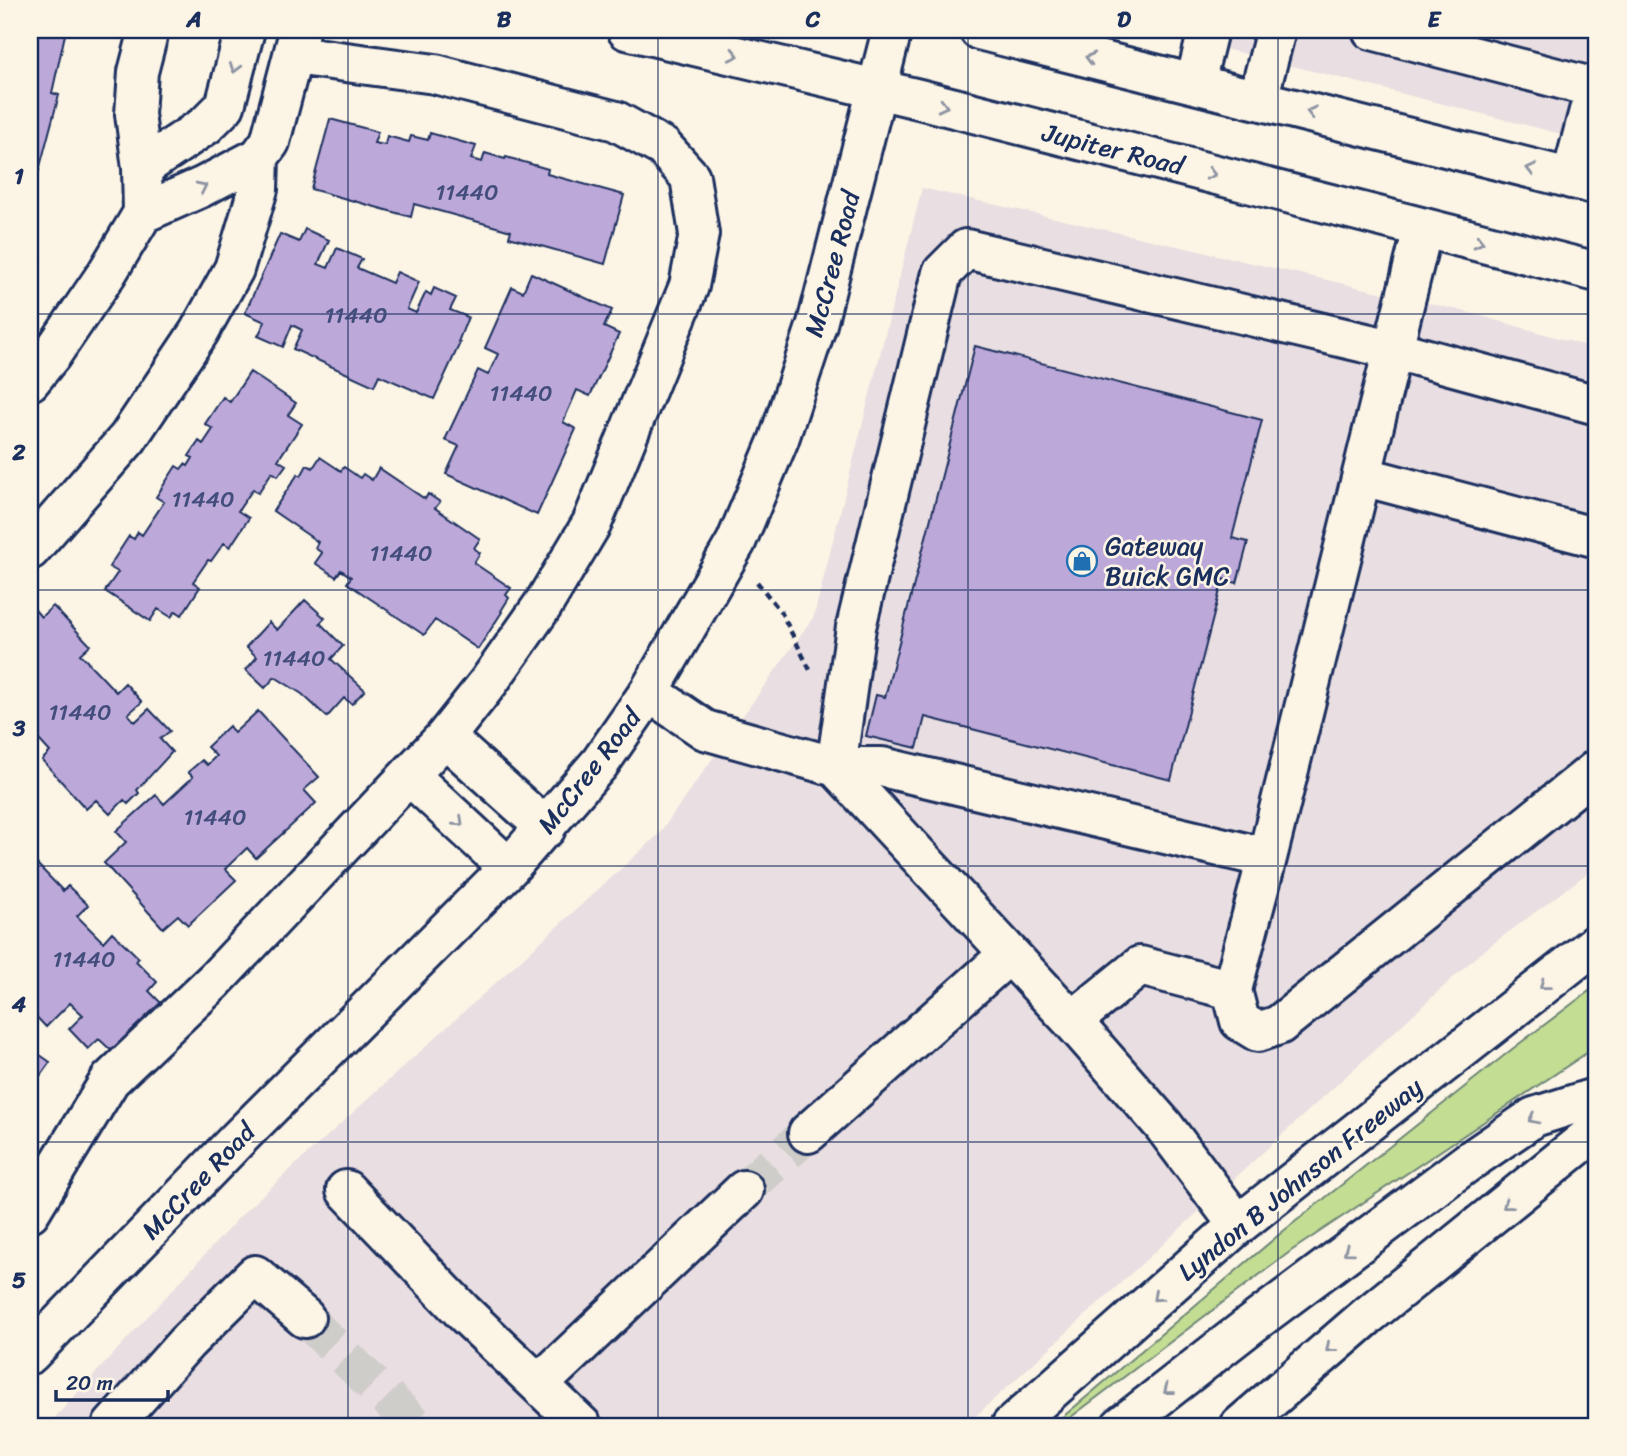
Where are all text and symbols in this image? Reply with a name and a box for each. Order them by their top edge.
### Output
text: A [185,0,202,40]
text: B [497,0,512,40]
text: C [805,0,821,40]
text: D [1117,0,1132,40]
text: E [1428,0,1443,40]
one-way arrow [728,47,740,61]
one-way arrow [1084,51,1096,66]
one-way arrow [229,62,243,74]
one-way arrow [937,98,949,112]
one-way arrow [1305,106,1317,120]
street label: Jupiter Road [1037,109,1191,189]
text: 1 [14,156,24,197]
one-way arrow [1525,163,1537,177]
one-way arrow [1205,166,1217,180]
house number: 11440 [435,172,499,213]
one-way arrow [195,181,207,195]
street label: McCree Road [790,184,874,342]
one-way arrow [1473,234,1485,248]
house number: 11440 [324,295,388,336]
house number: 11440 [489,373,553,414]
text: 2 [11,432,26,473]
house number: 11440 [171,479,235,520]
place label: Gateway Buick GMC [1105,523,1230,599]
house number: 11440 [369,533,433,574]
shop icon: Gateway Buick GMC [1065,544,1099,578]
house number: 11440 [262,638,326,679]
house number: 11440 [48,692,112,733]
street label: McCree Road [525,696,655,844]
text: 3 [12,708,26,749]
house number: 11440 [183,797,247,838]
one-way arrow [451,813,464,826]
house number: 11440 [52,939,116,980]
one-way arrow [1539,977,1551,990]
text: 4 [11,984,27,1025]
street label: Lyndon B Johnson Freeway [1167,1065,1433,1293]
street label: McCree Road [129,1110,268,1251]
one-way arrow [1528,1111,1540,1125]
one-way arrow [1502,1197,1515,1210]
one-way arrow [1343,1243,1356,1256]
text: 5 [12,1260,26,1301]
one-way arrow [1152,1289,1165,1301]
one-way arrow [1325,1340,1338,1352]
scale bar [56,1358,168,1402]
text: 20 m [66,1364,113,1402]
one-way arrow [1163,1381,1175,1394]

